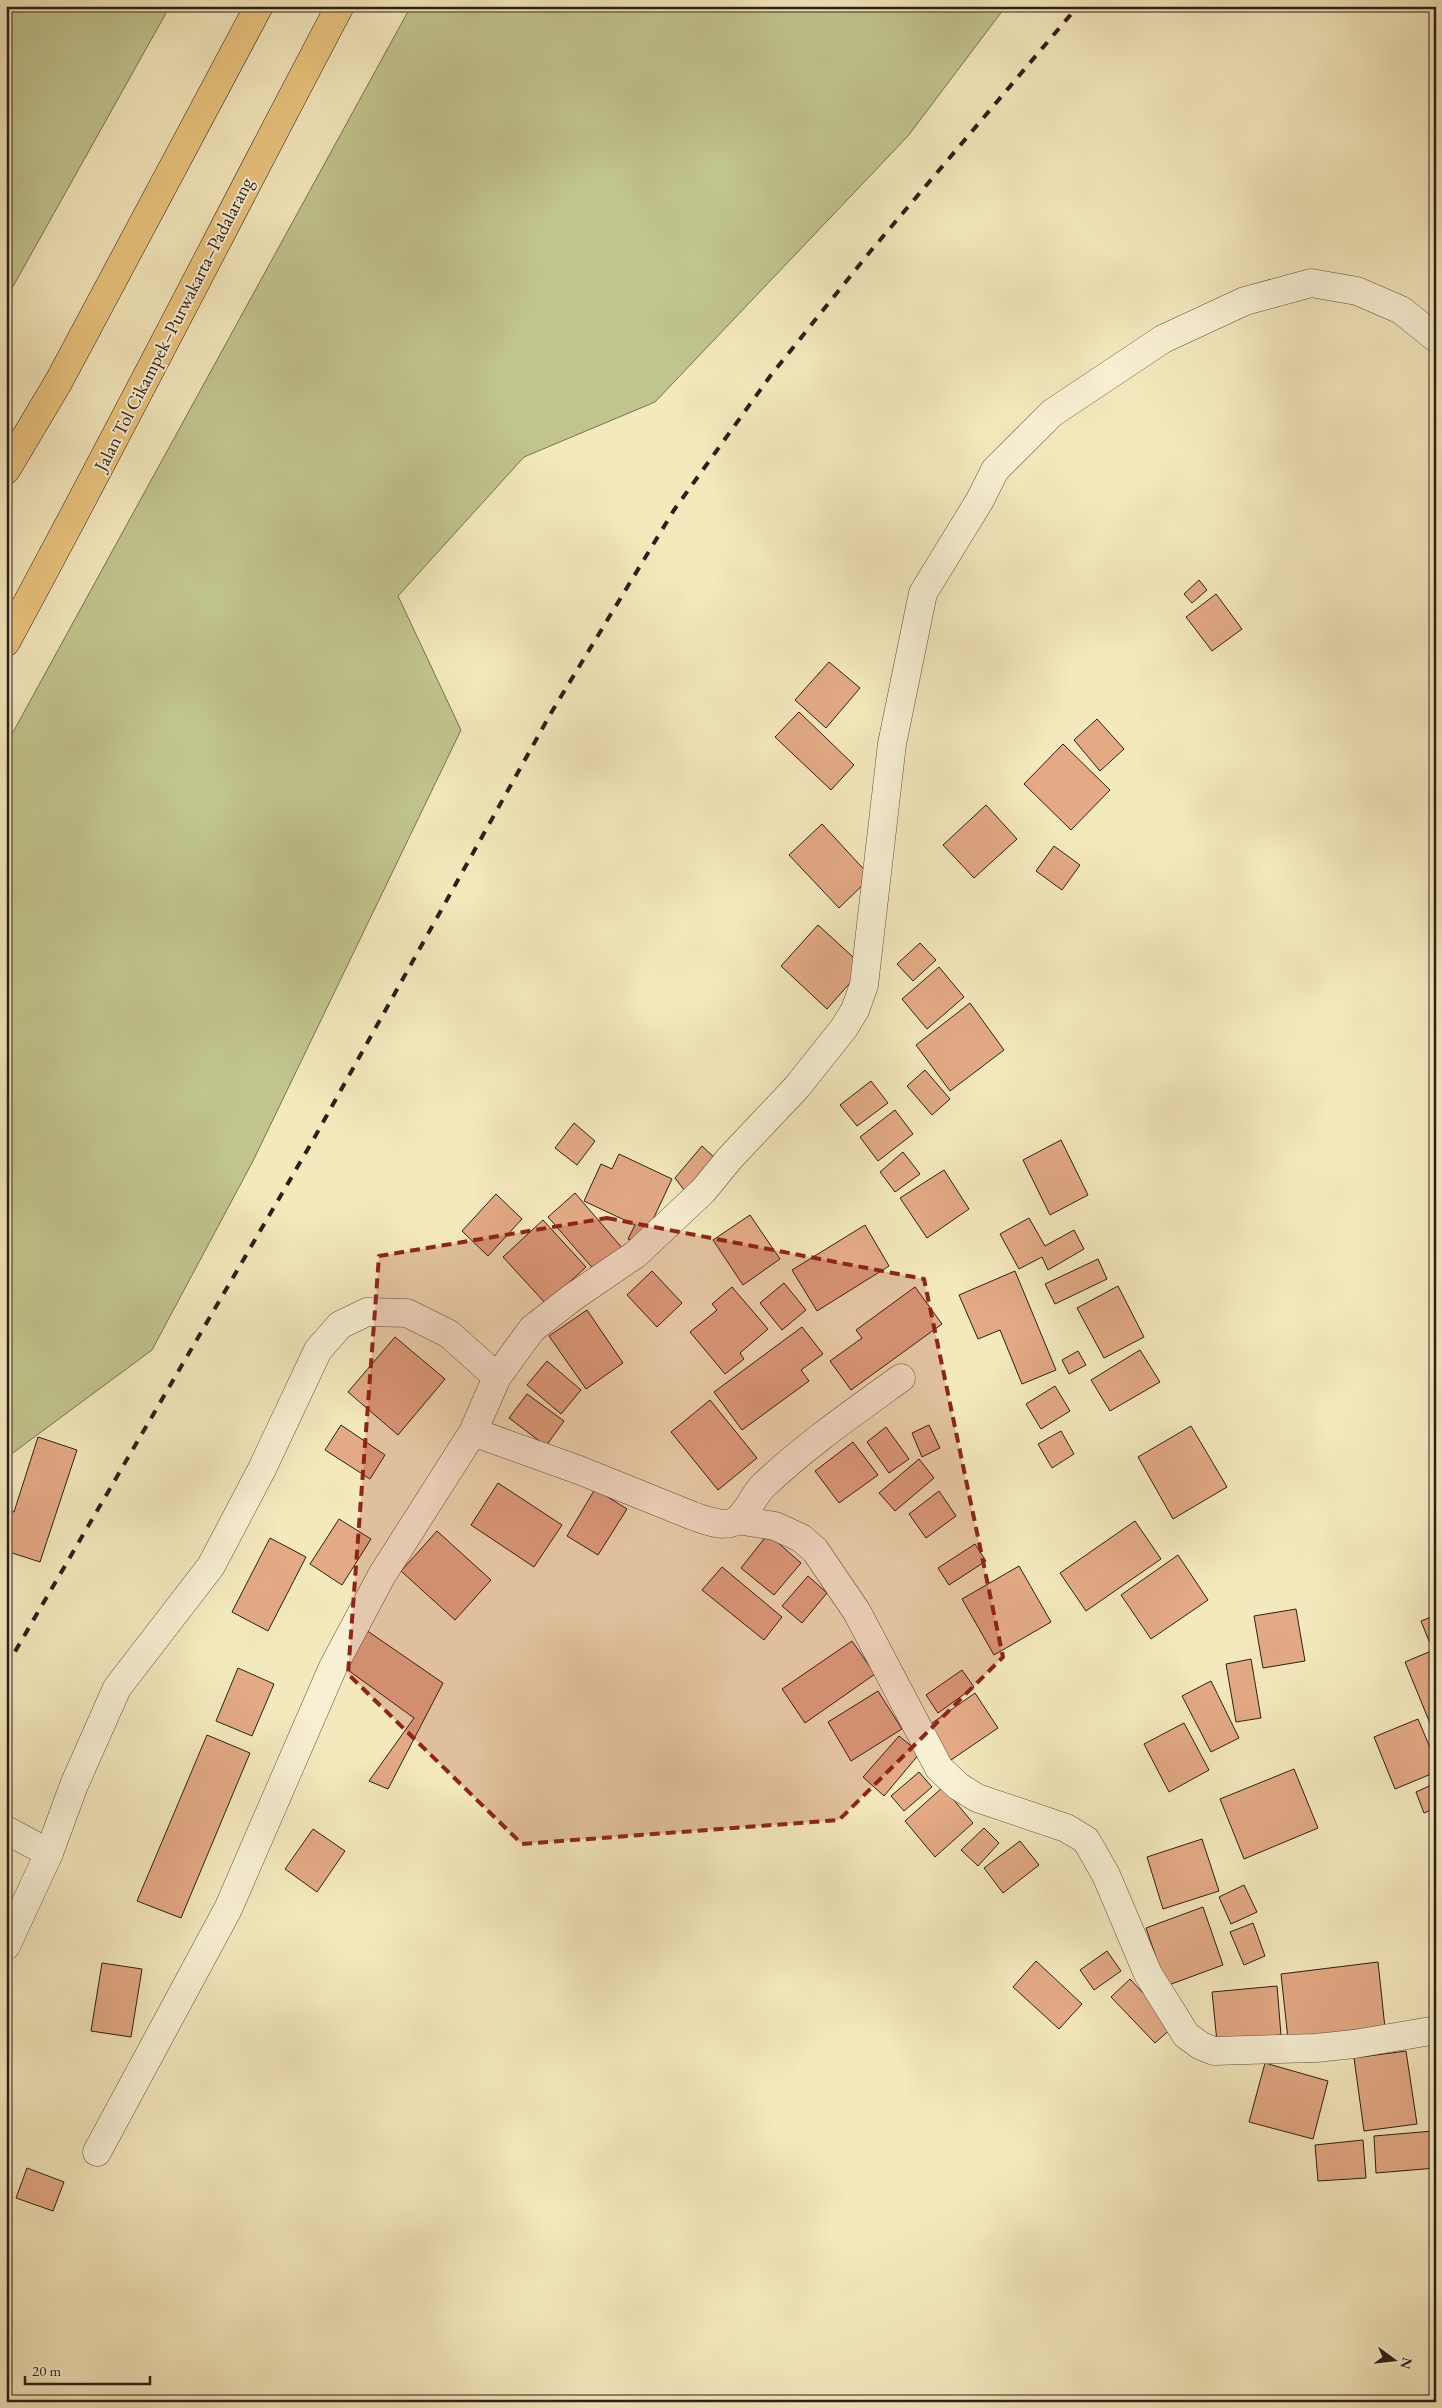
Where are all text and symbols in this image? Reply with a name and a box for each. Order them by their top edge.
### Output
street label: Jalan Tol Cikampek–Purwakarta–Padalarang [87,172,259,477]
north arrow [1370,2336,1420,2386]
scale bar [25,2353,150,2385]
text: N [1396,2356,1417,2372]
text: 20 m [32,2361,61,2380]

